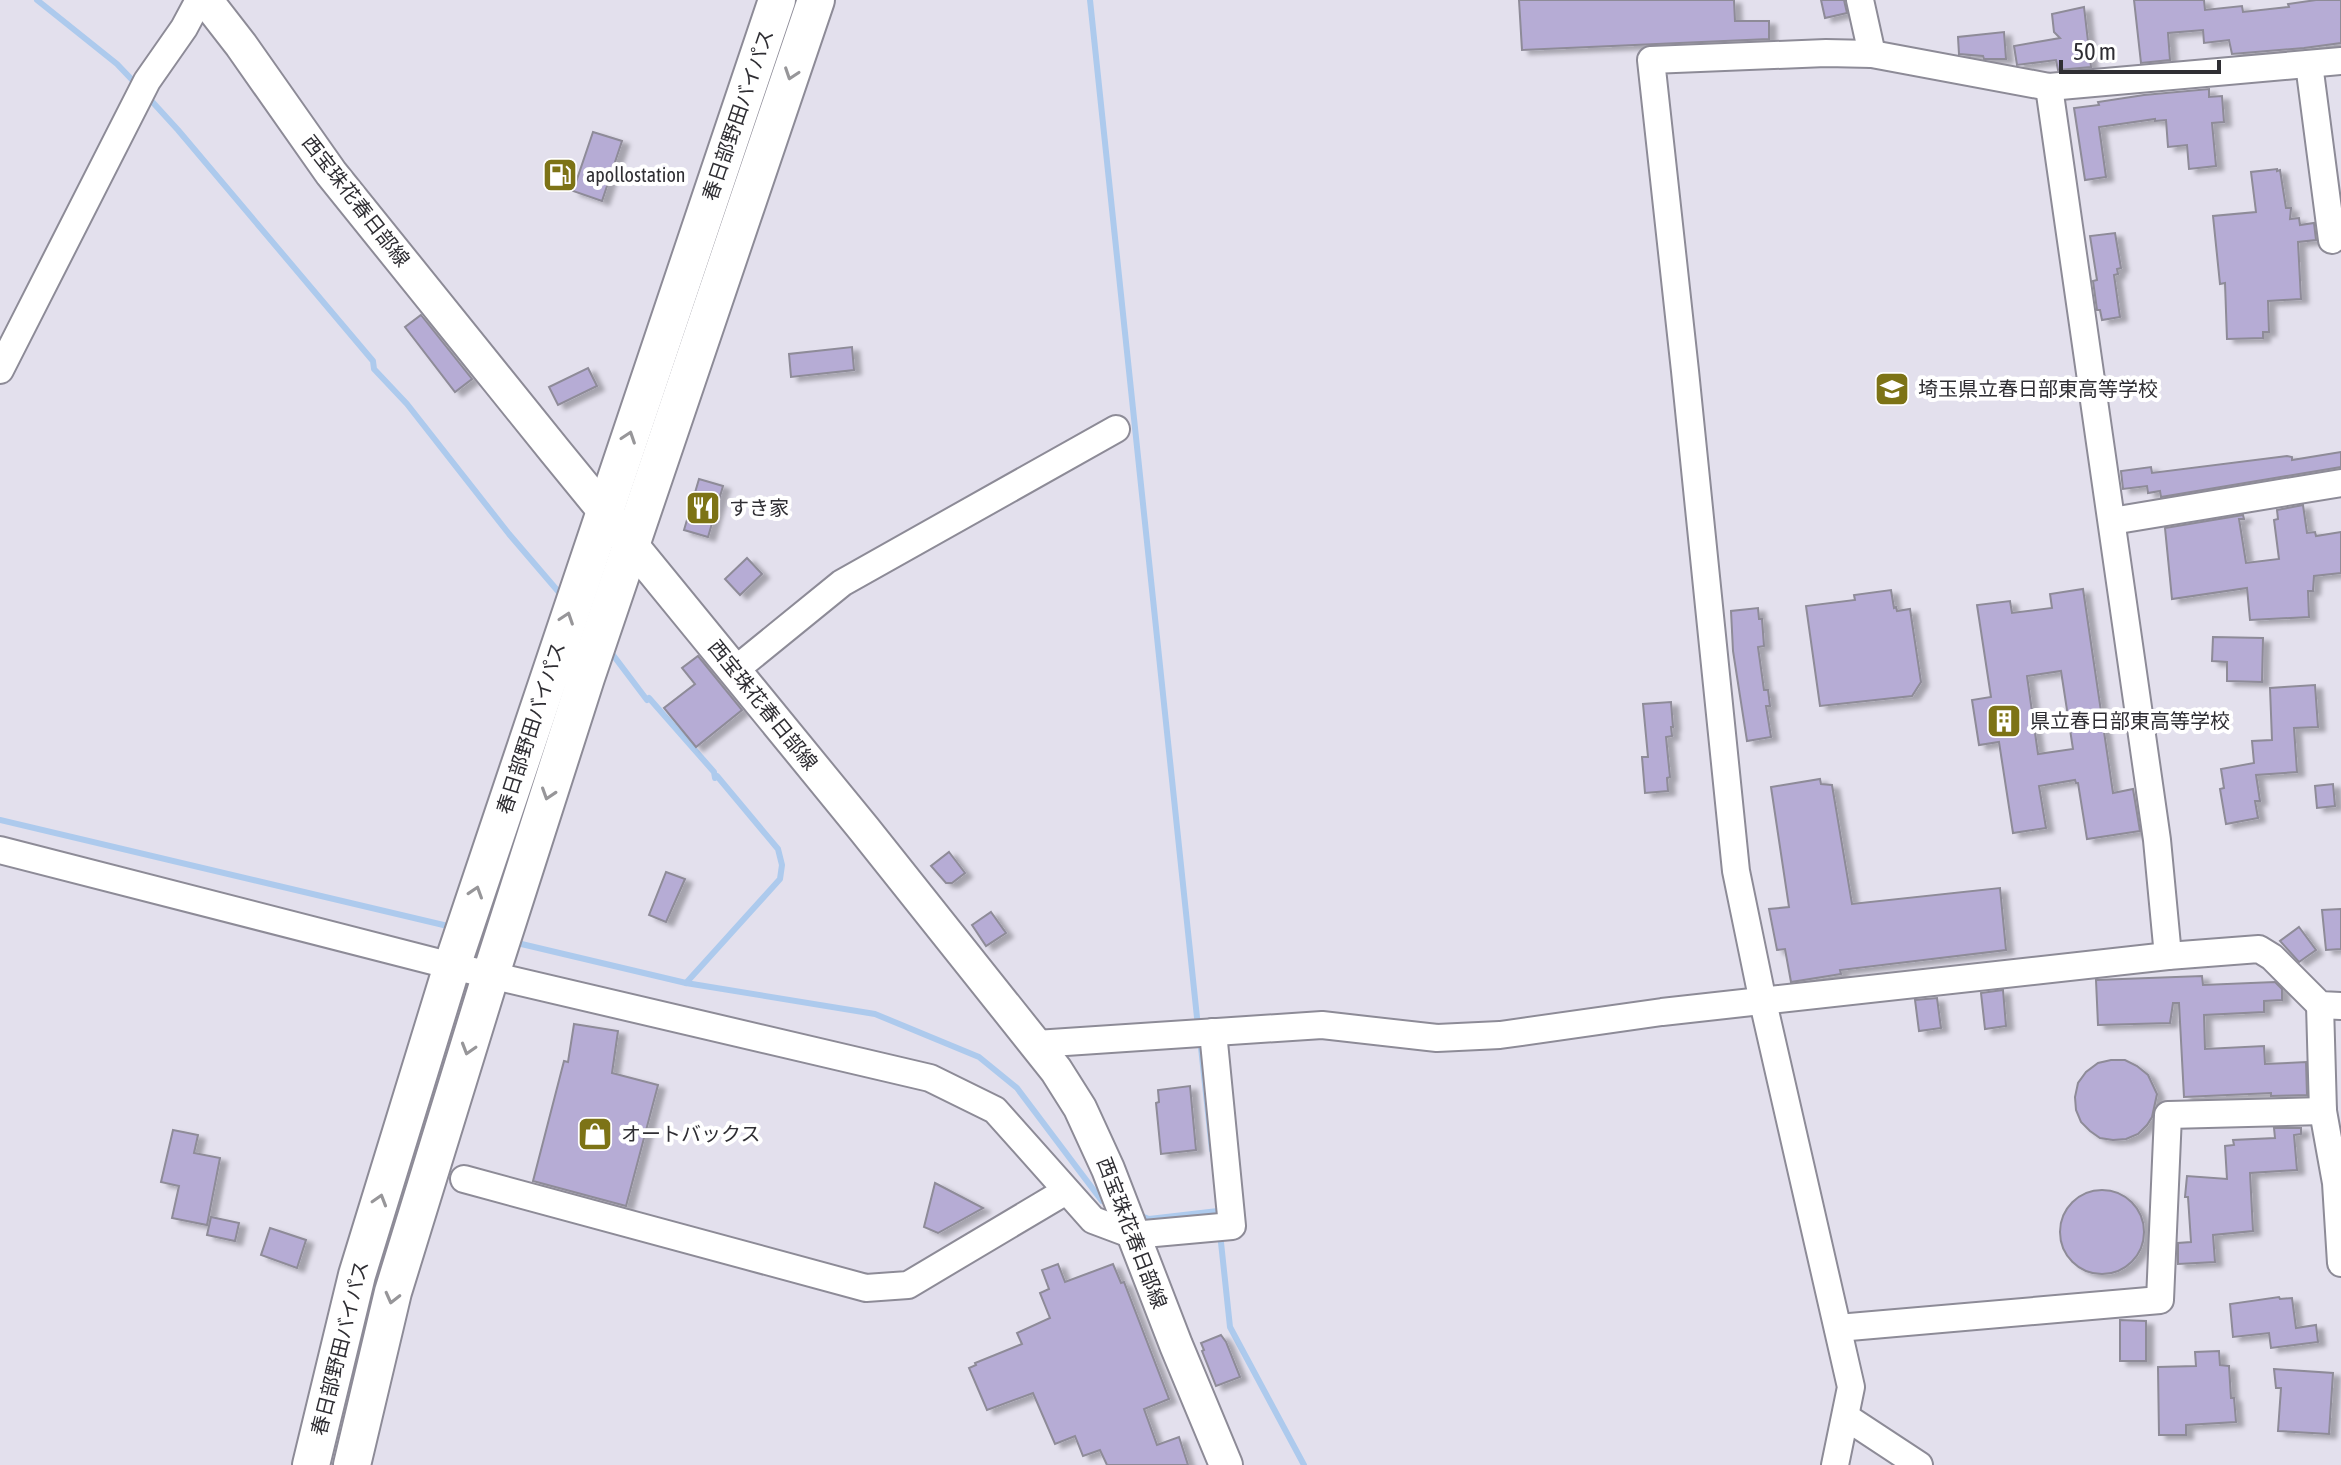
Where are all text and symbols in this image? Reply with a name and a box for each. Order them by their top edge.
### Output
scale bar [2061,24,2219,74]
street label: 春日部野田バイパス [697,26,778,203]
text: 50 m [2073,38,2116,65]
one-way arrow [784,66,800,80]
street label: 西宝珠花春日部線 [298,131,415,271]
fuel station icon: apollostation [541,156,579,194]
place label: apollostation [586,163,686,186]
school or university icon: 埼玉県立春日部東高等学校 [1873,370,1911,408]
place label: 埼玉県立春日部東高等学校 [1918,377,2158,400]
one-way arrow [620,431,636,445]
restaurant icon: すき家 [684,489,722,527]
place label: すき家 [729,496,789,519]
one-way arrow [558,612,574,626]
street label: 西宝珠花春日部線 [704,635,823,774]
street label: 春日部野田バイパス [492,639,569,817]
building icon: 県立春日部東高等学校 [1985,702,2023,740]
place label: 県立春日部東高等学校 [2030,709,2230,732]
one-way arrow [542,786,558,800]
one-way arrow [467,885,483,899]
one-way arrow [461,1041,477,1055]
shop icon: オートバックス [576,1115,614,1153]
place label: オートバックス [621,1122,760,1145]
street label: 西宝珠花春日部線 [1093,1154,1172,1312]
one-way arrow [371,1194,387,1208]
street label: 春日部野田バイパス [307,1258,372,1438]
one-way arrow [384,1290,401,1304]

